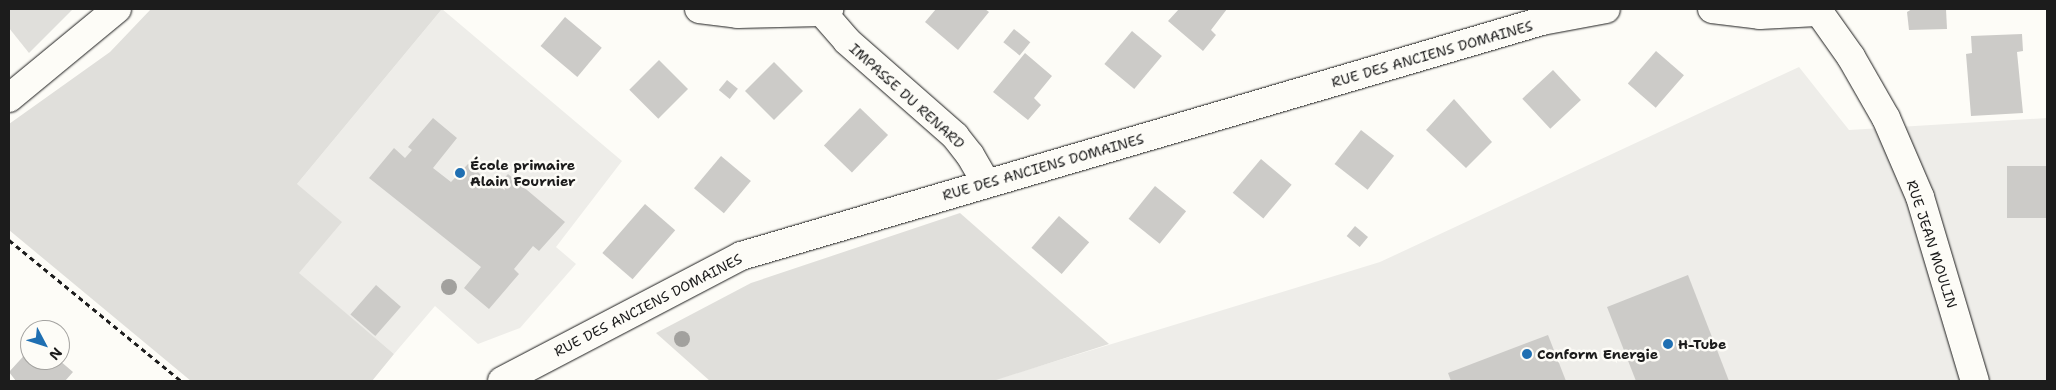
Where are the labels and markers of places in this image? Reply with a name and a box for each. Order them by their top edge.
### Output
place label: École primaire Alain Fournier [470,157,576,190]
marker: École primaire Alain Fournier [454,167,466,179]
place label: H-Tube [1678,336,1726,352]
marker: H-Tube [1662,338,1674,350]
place label: Conform Energie [1537,346,1658,362]
marker: Conform Energie [1521,348,1533,360]

